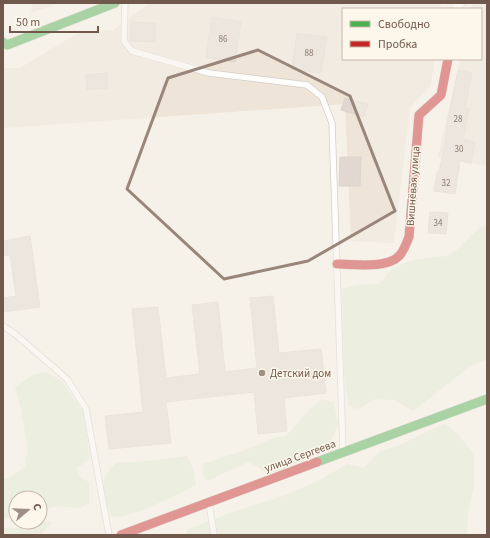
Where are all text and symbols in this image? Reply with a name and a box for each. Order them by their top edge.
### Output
scale bar [10,8,98,34]
legend [342,8,482,60]
text: 50 m [16,14,40,31]
text: Свободно [378,16,430,33]
house number: 86 [219,33,228,46]
text: Пробка [378,36,417,53]
house number: 88 [305,47,314,60]
house number: 28 [454,113,463,126]
house number: 30 [455,143,464,156]
street label: Вишнёвая улица [403,145,423,227]
house number: 32 [442,177,451,190]
house number: 34 [434,217,443,230]
place label: Детский дом [270,366,331,381]
marker: Детский дом [257,368,267,378]
street label: улица Сергеева [262,436,338,476]
north arrow [8,490,48,530]
text: С [29,501,45,513]

